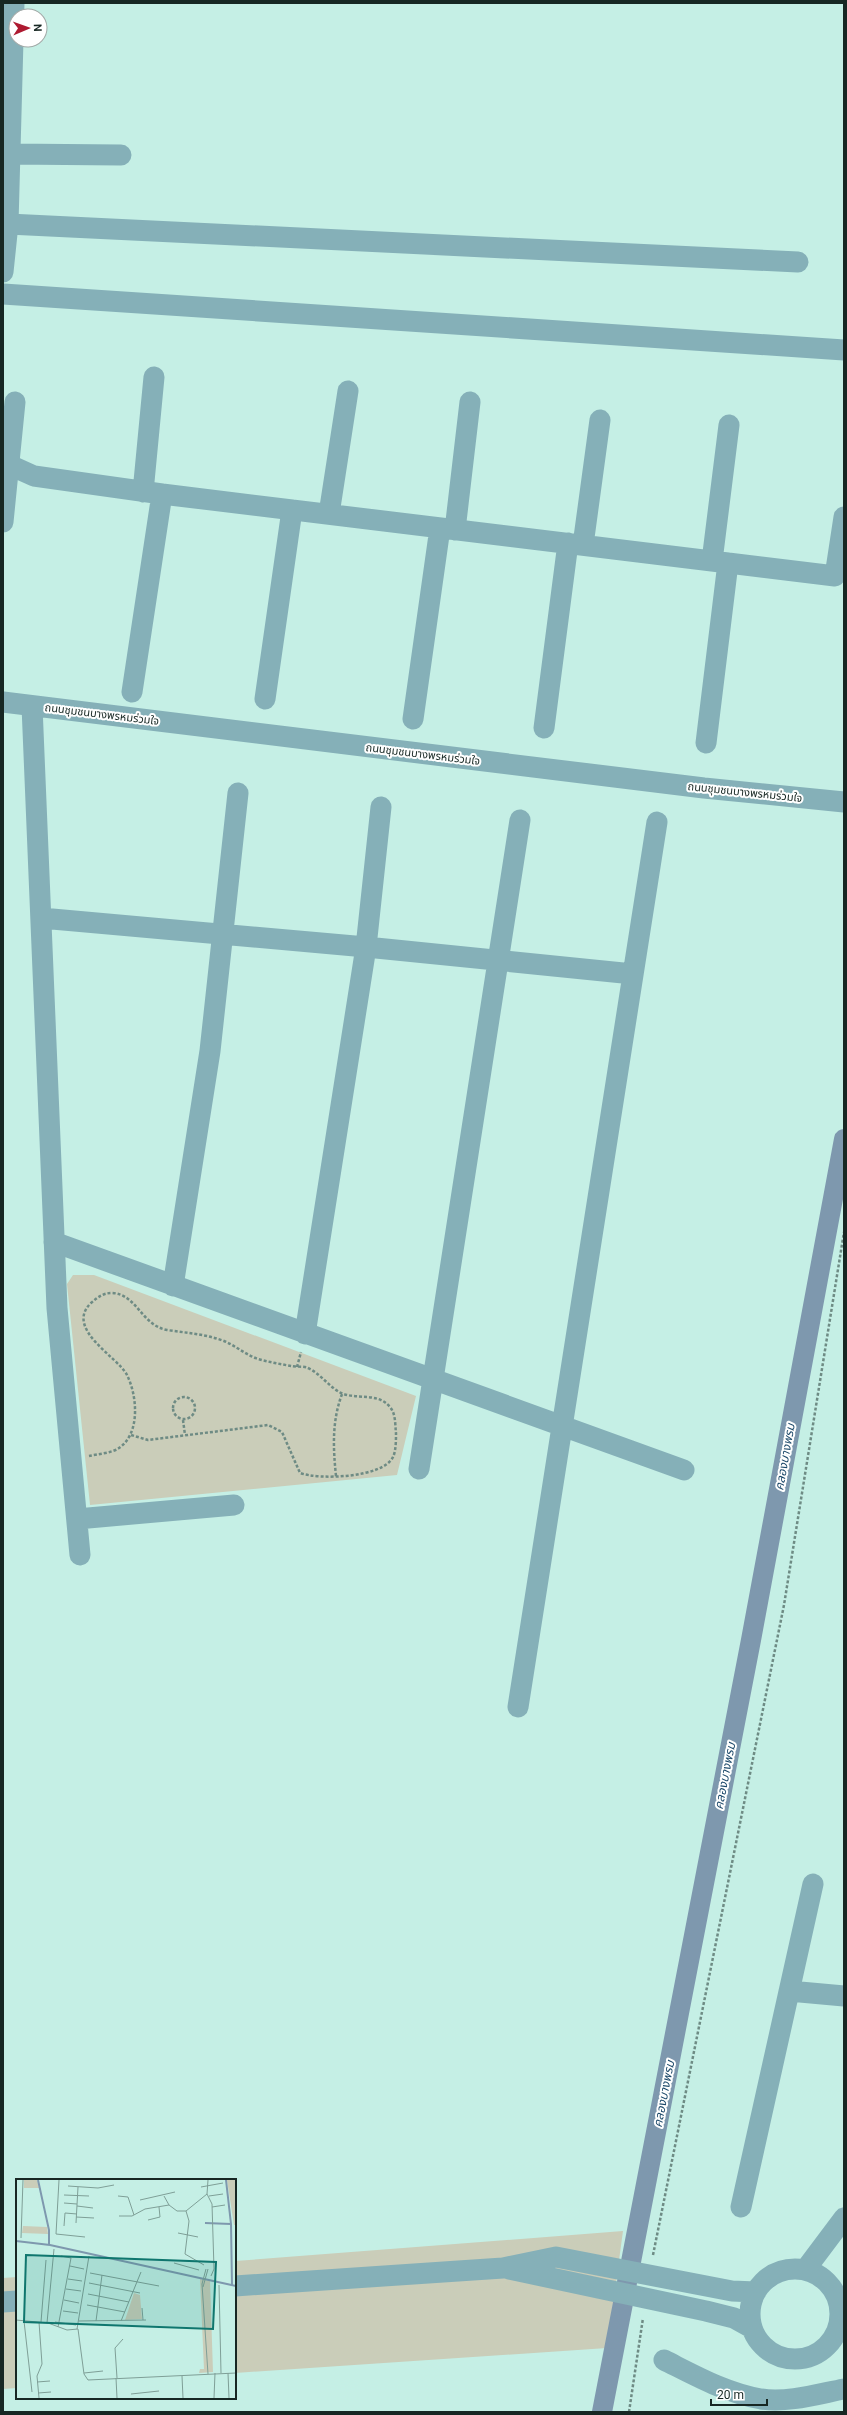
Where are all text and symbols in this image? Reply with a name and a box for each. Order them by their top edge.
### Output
north arrow [8,8,48,48]
text: N [31,24,44,32]
street label: ถนนชุมชนบางพรหมร่วมใจ [44,701,160,728]
street label: ถนนชุมชนบางพรหมร่วมใจ [365,741,481,768]
street label: ถนนชุมชนบางพรหมร่วมใจ [687,780,803,805]
water label: คลองบางพรม [772,1421,798,1492]
water label: คลองบางพรม [712,1740,739,1811]
water label: คลองบางพรม [651,2058,678,2129]
inset map [16,2179,236,2399]
scale bar [711,2381,767,2407]
text: 20 m [717,2388,744,2402]

